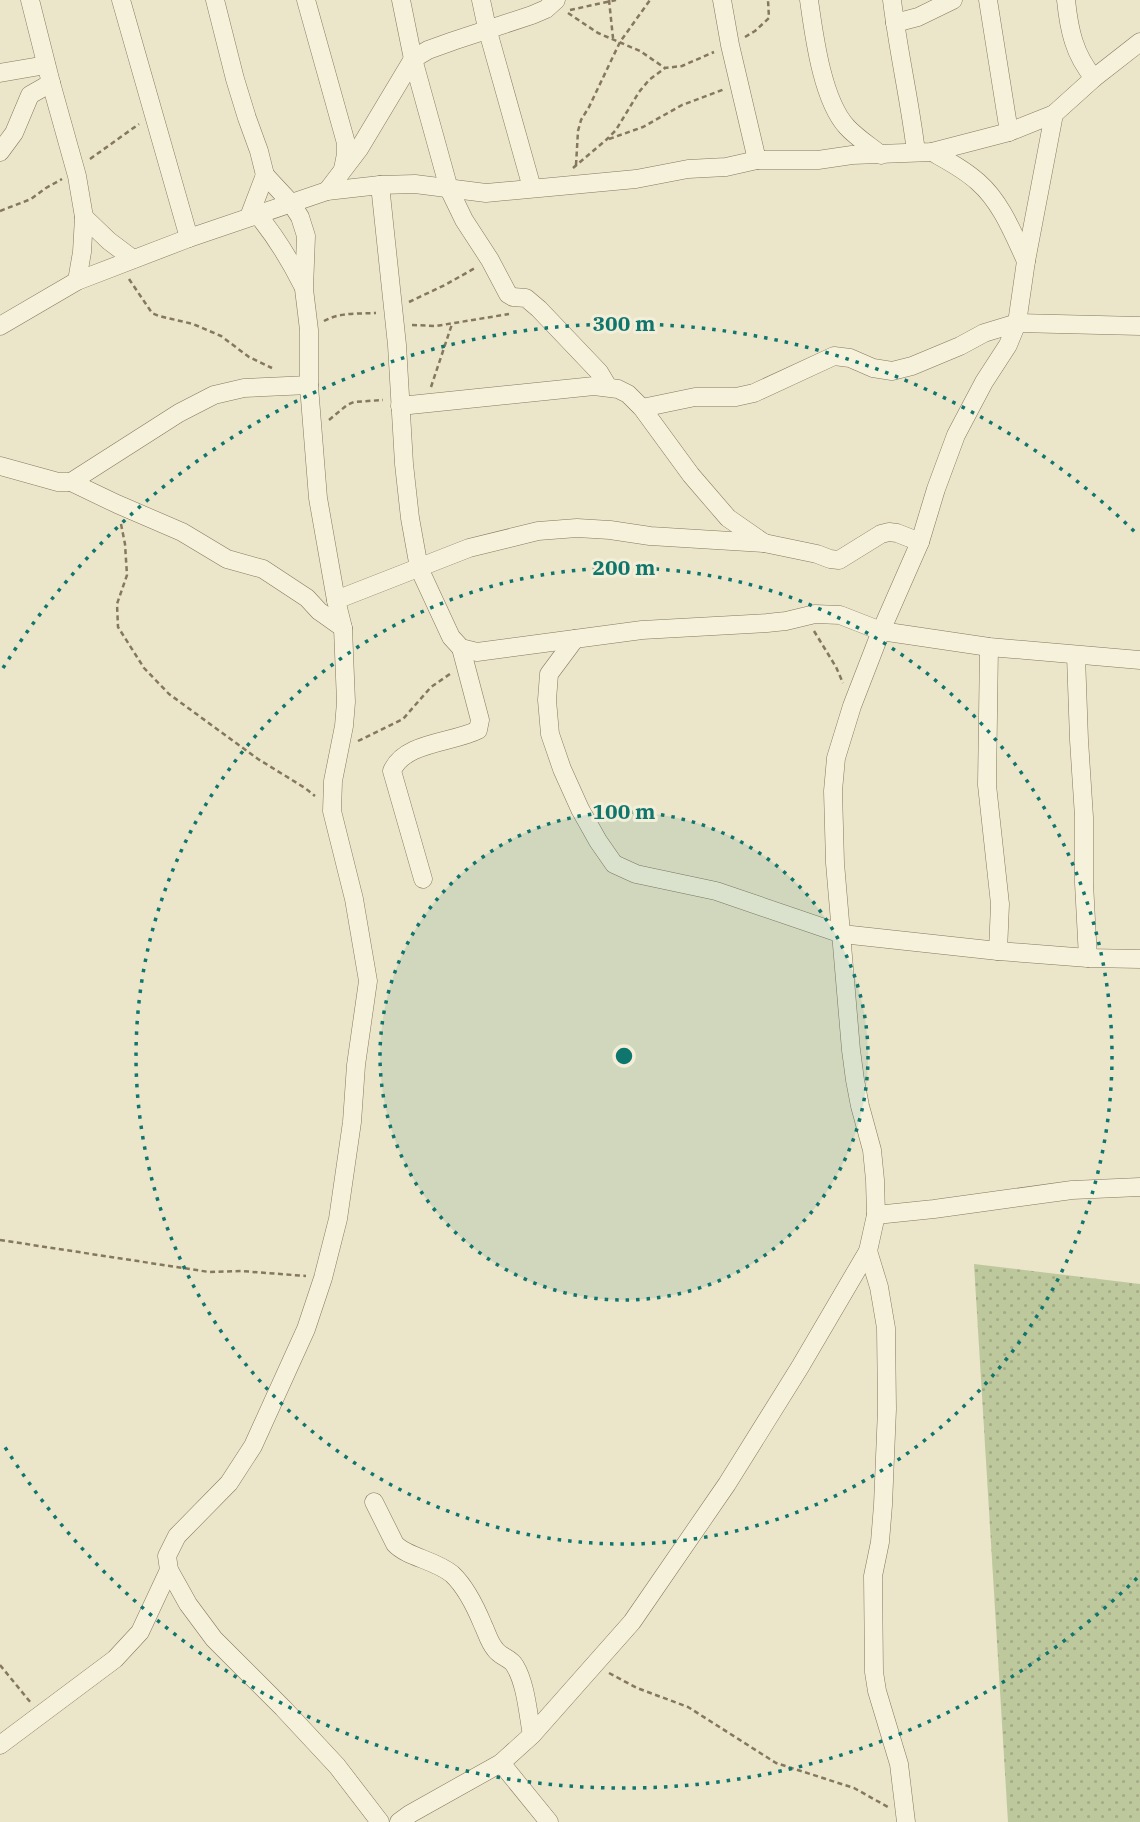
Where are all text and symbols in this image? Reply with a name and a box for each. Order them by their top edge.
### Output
text: 300 m [592,309,656,337]
text: 200 m [592,553,656,581]
text: 100 m [592,797,656,825]
centre of rings [612,1044,636,1068]

